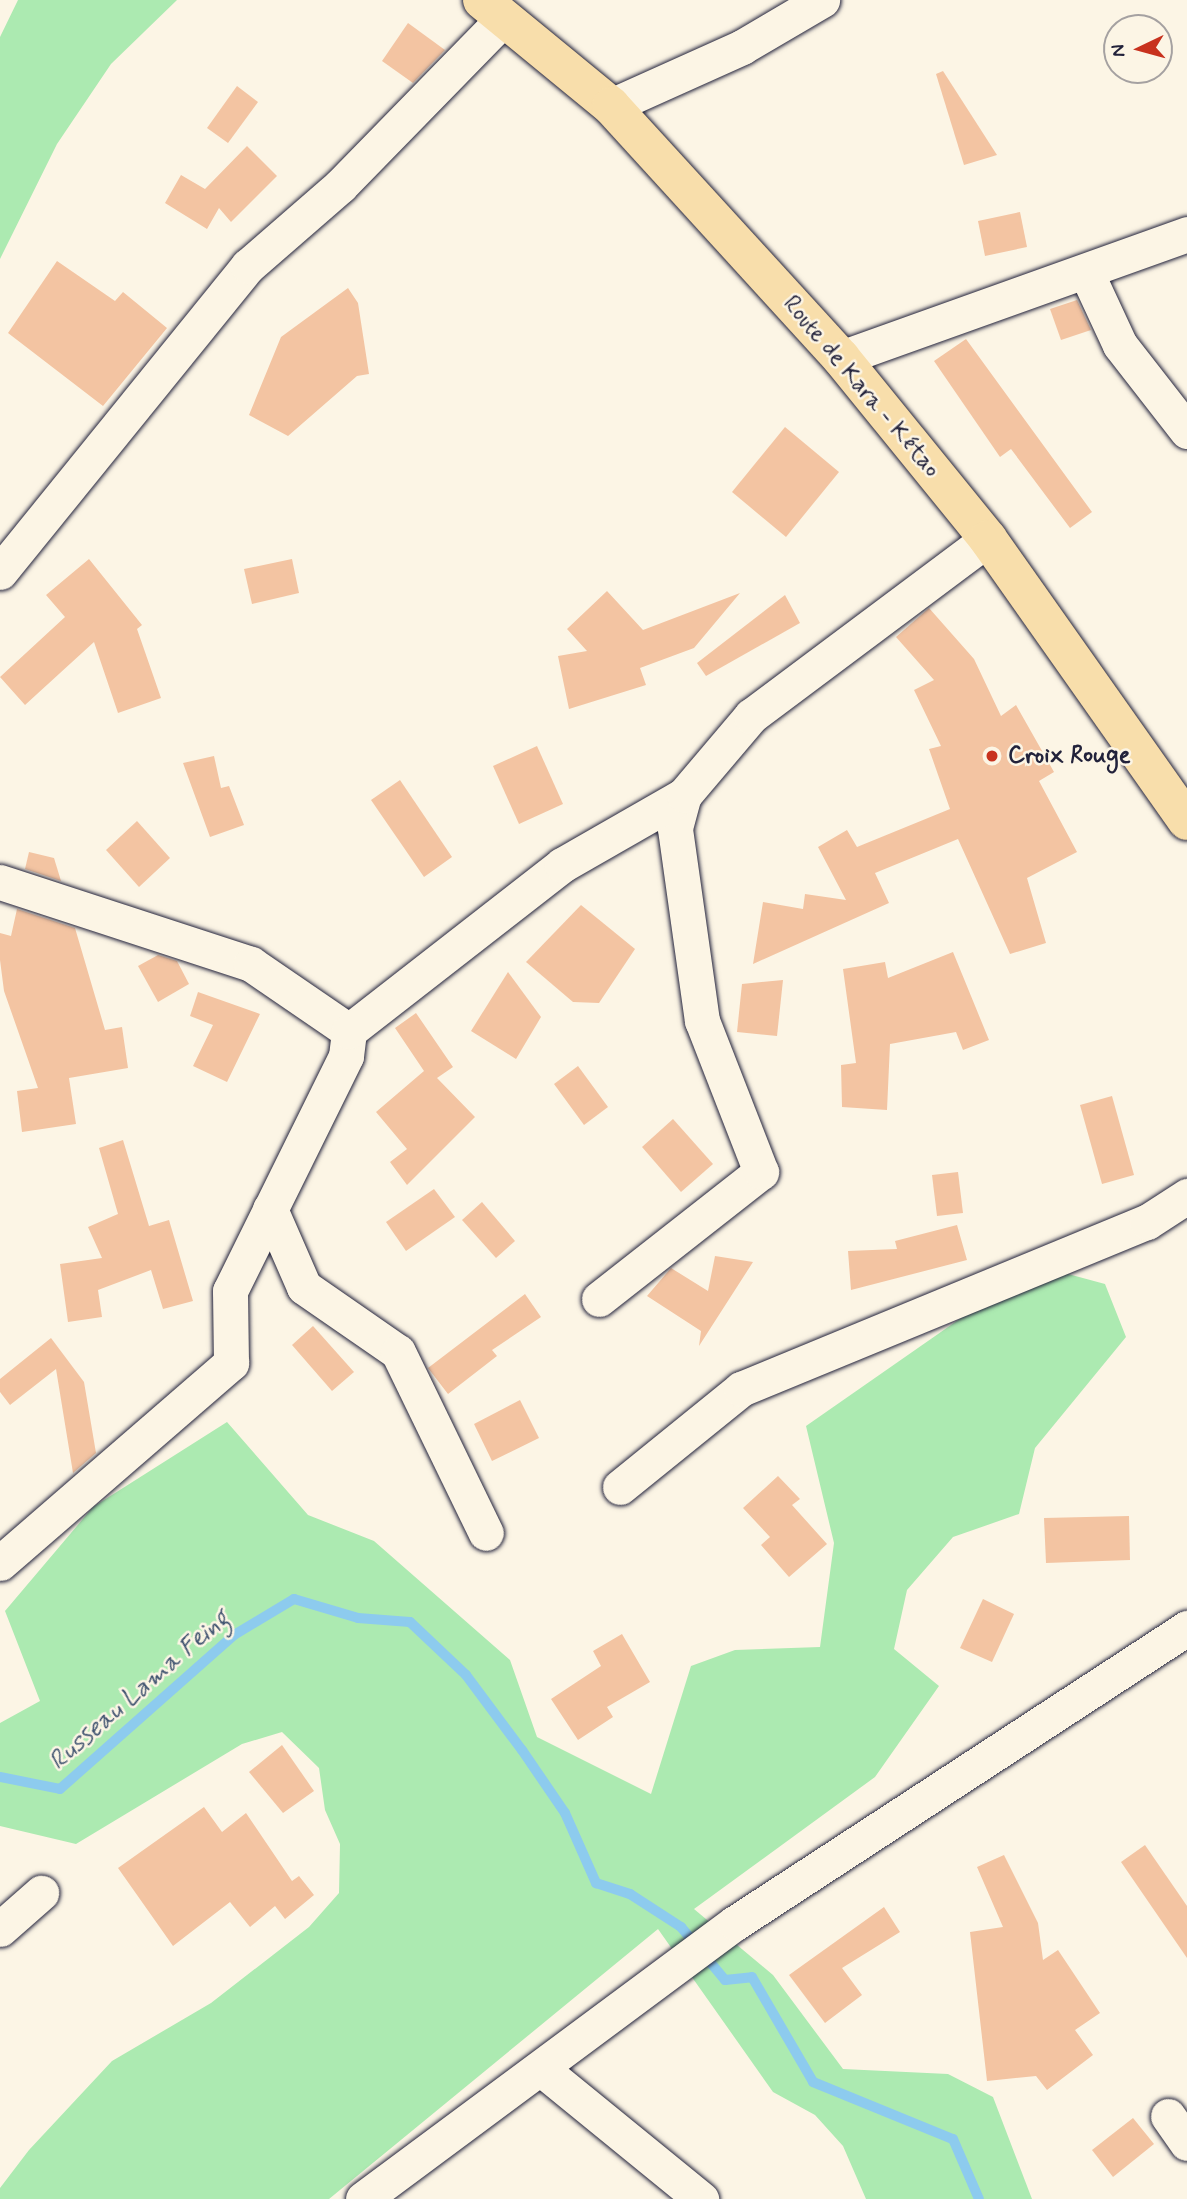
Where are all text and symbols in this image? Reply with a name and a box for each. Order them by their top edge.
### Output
north arrow [1103,14,1173,84]
text: N [1106,43,1132,58]
street label: Route de Kara - Kétao [778,291,944,483]
place label: Croix Rouge [1008,742,1125,770]
marker: Croix Rouge [982,746,1002,766]
water label: Russeau Lama Feing [44,1605,236,1777]

